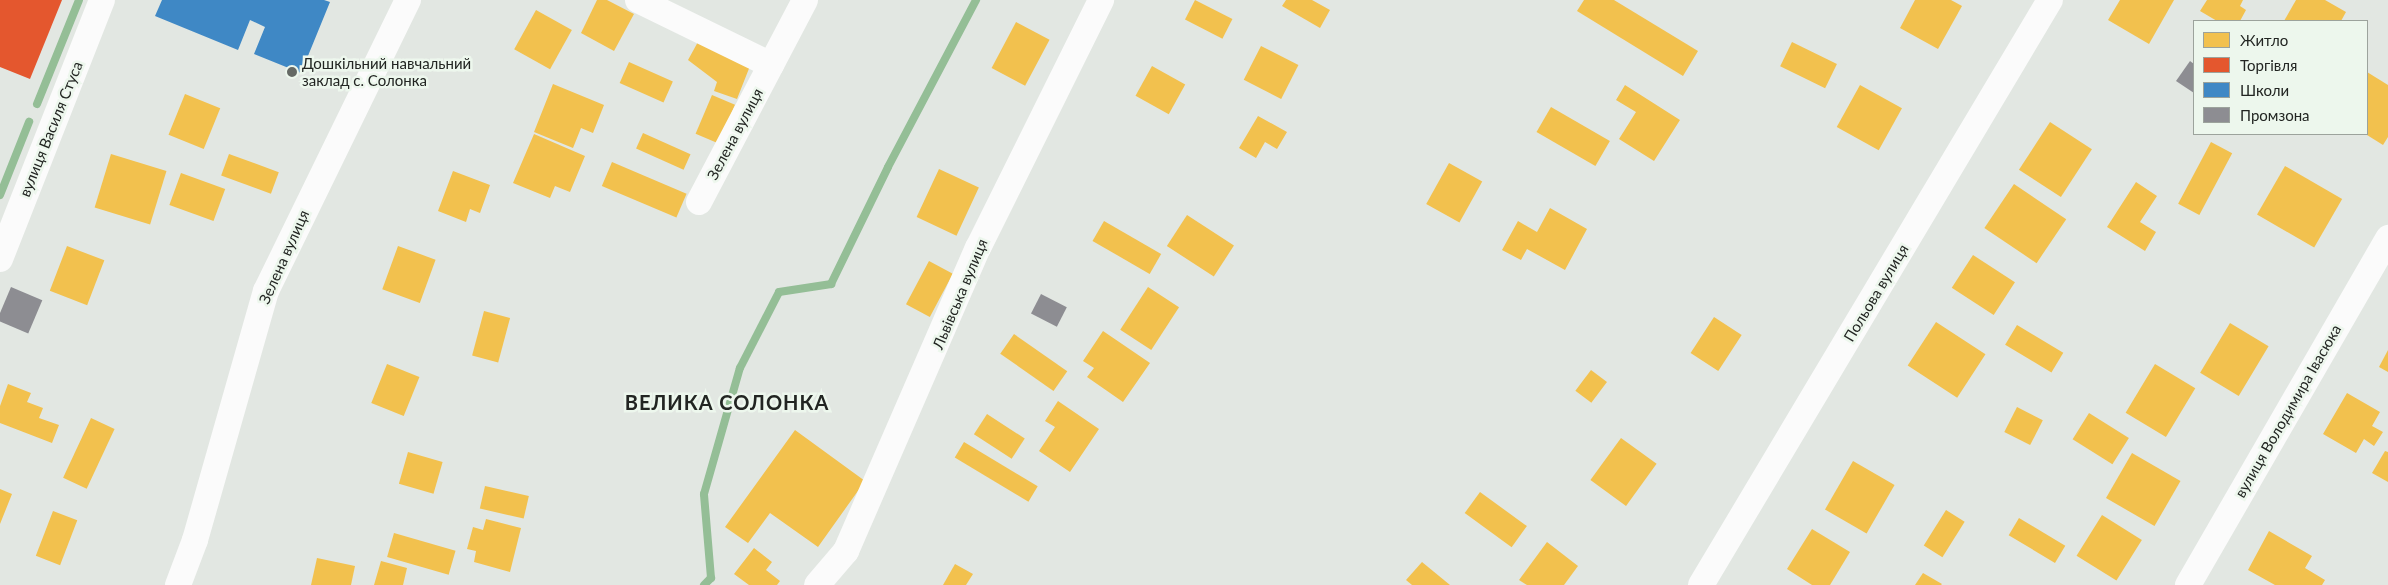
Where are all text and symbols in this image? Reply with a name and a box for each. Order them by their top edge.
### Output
legend [2193,20,2368,135]
text: Житло [2240,31,2288,49]
place label: Дошкільний навчальний заклад с. Солонка [302,54,471,89]
text: Торгівля [2240,56,2297,74]
street label: вулиця Василя Стуса [16,59,86,199]
marker: Дошкільний навчальний заклад с. Солонка [286,66,298,78]
text: Школи [2240,81,2289,99]
street label: Зелена вулиця [703,85,767,183]
text: Промзона [2240,106,2310,124]
street label: Зелена вулиця [255,207,313,307]
street label: Львівська вулиця [929,236,991,352]
street label: Польова вулиця [1840,241,1912,345]
street label: вулиця Володимира Івасюка [2231,321,2345,501]
district label: ВЕЛИКА СОЛОНКА [623,390,831,414]

